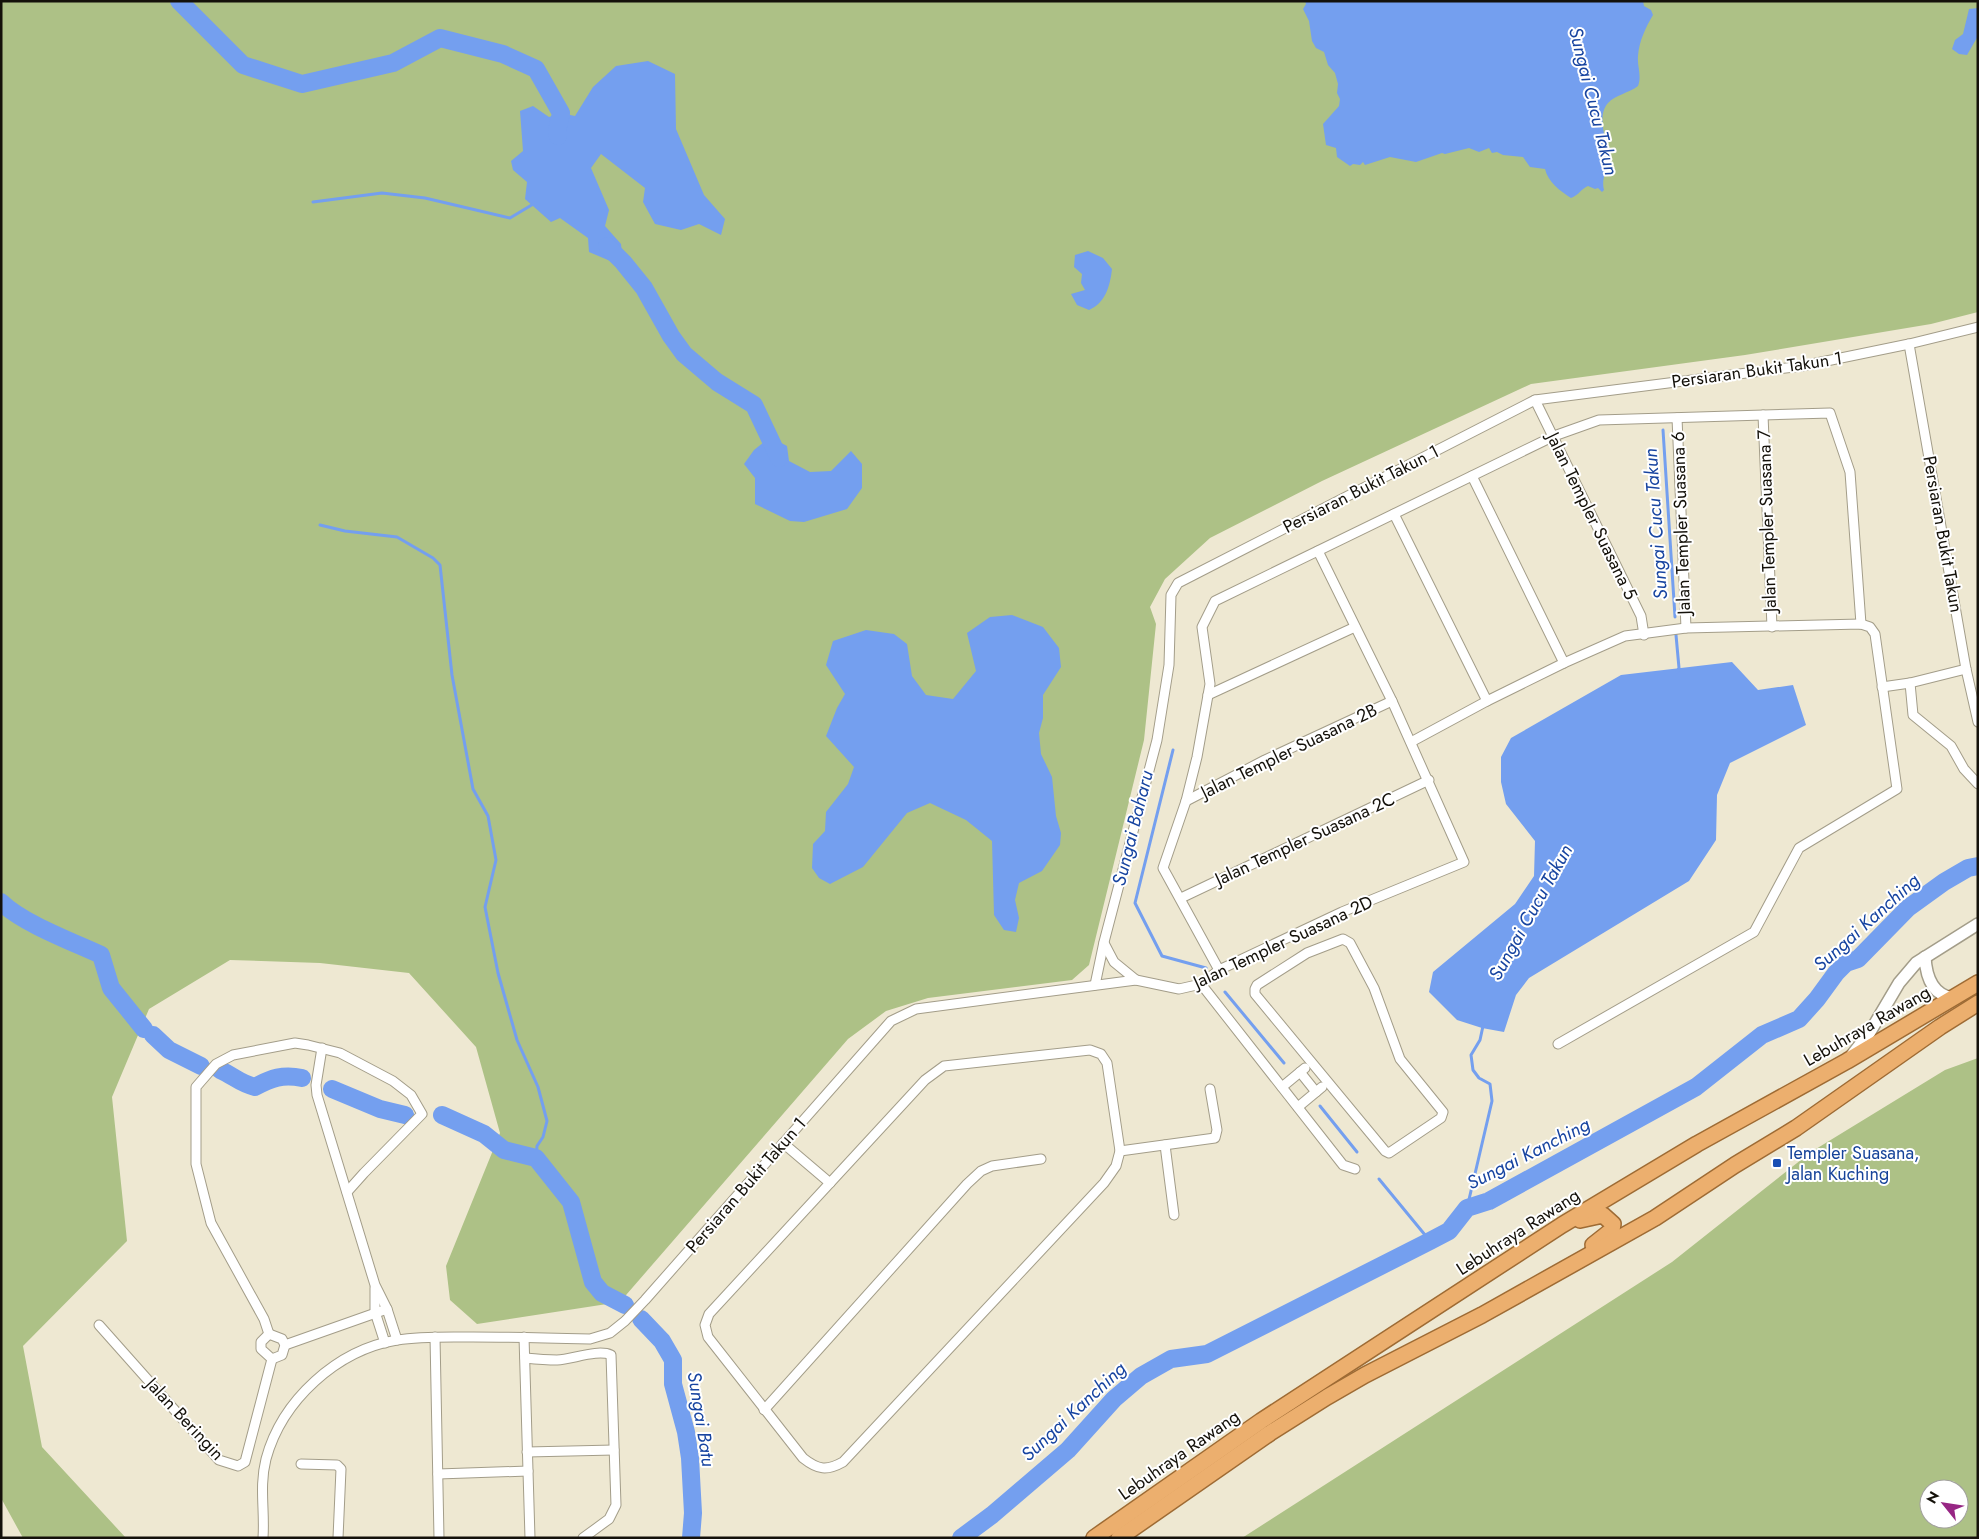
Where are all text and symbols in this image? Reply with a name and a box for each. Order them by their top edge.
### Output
water label: Sungai Cucu Takun [1562,24,1625,178]
street label: Persiaran Bukit Takun 1 [1670,345,1844,395]
street label: Jalan Templer Suasana 5 [1539,426,1644,604]
street label: Jalan Templer Suasana 7 [1751,429,1783,615]
street label: Jalan Templer Suasana 6 [1665,431,1697,617]
street label: Persiaran Bukit Takun 1 [1278,438,1444,540]
water label: Sungai Cucu Takun [1637,447,1674,601]
street label: Persiaran Bukit Takun [1916,454,1970,614]
street label: Jalan Templer Suasana 2B [1195,697,1382,806]
water label: Sungai Baharu [1105,767,1160,889]
street label: Jalan Templer Suasana 2C [1209,786,1399,893]
water label: Sungai Cucu Takun [1482,839,1579,985]
water label: Sungai Kanching [1807,867,1926,978]
street label: Jalan Templer Suasana 2D [1187,889,1377,996]
street label: Lebuhraya Rawang [1799,979,1935,1073]
street label: Persiaran Bukit Takun 1 [680,1111,812,1259]
water label: Sungai Kanching [1462,1111,1595,1196]
place label: Templer Suasana, Jalan Kuching [1785,1140,1920,1187]
marker: Templer Suasana, Jalan Kuching [1771,1157,1783,1169]
street label: Lebuhraya Rawang [1451,1182,1585,1282]
water label: Sungai Kanching [1015,1355,1132,1467]
street label: Jalan Beringin [138,1370,230,1466]
water label: Sungai Batu [681,1370,722,1469]
street label: Lebuhraya Rawang [1113,1403,1245,1507]
north arrow [1919,1479,1969,1529]
text: N [1921,1488,1944,1507]

